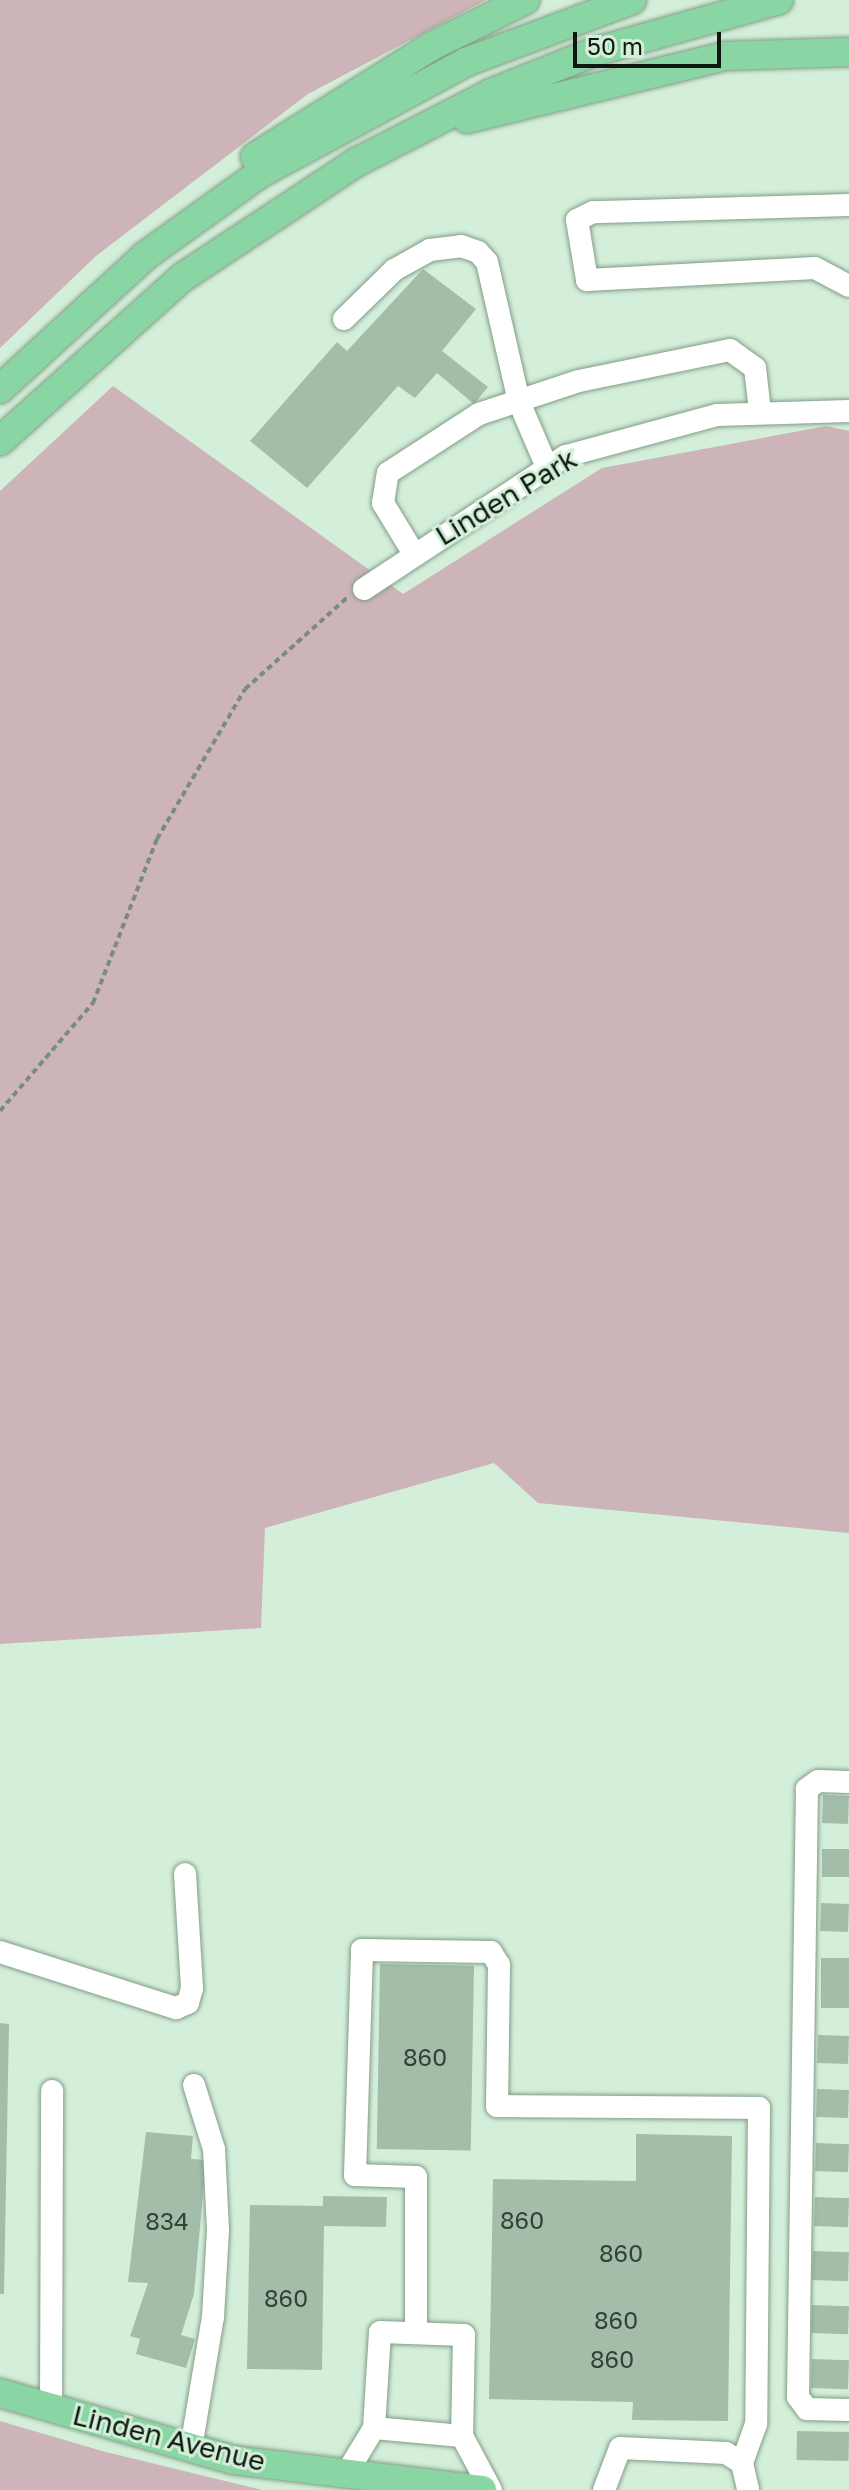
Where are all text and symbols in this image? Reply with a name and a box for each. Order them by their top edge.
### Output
scale bar [577,16,725,66]
text: 50 m [587,31,643,60]
street label: Linden Park [429,442,583,552]
house number: 860 [403,2043,447,2071]
house number: 860 [500,2206,544,2234]
house number: 834 [145,2207,189,2235]
house number: 860 [599,2239,643,2267]
house number: 860 [264,2284,308,2312]
house number: 860 [594,2306,638,2334]
house number: 860 [590,2345,634,2373]
street label: Linden Avenue [69,2398,269,2478]

